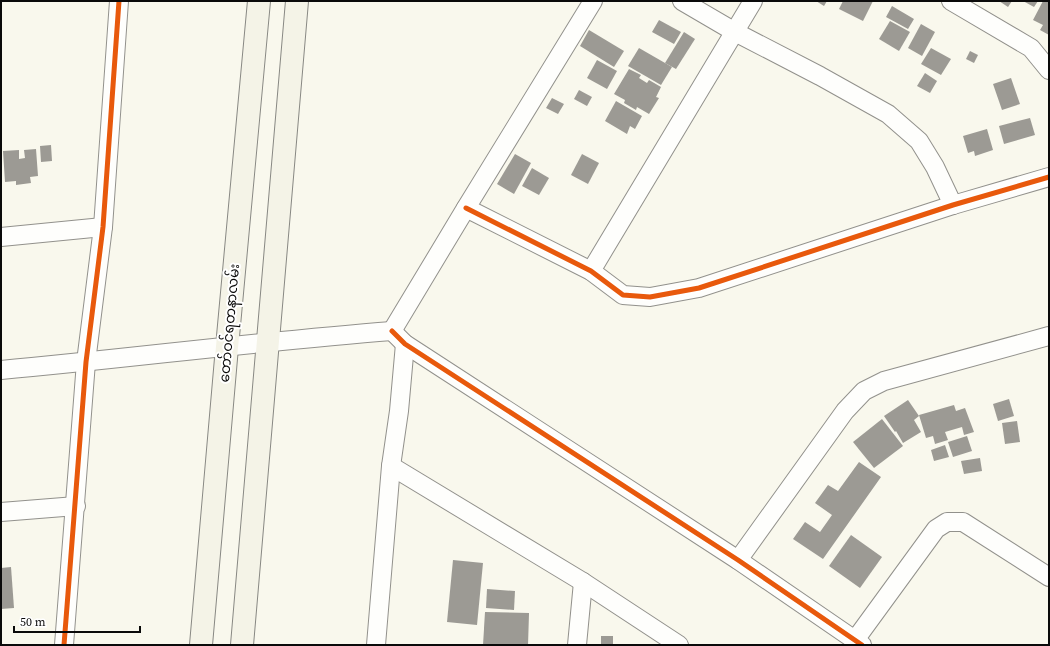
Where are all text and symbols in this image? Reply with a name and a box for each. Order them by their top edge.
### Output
street label: တော်ဝင်ရတနာလမ်း [214,263,246,383]
scale bar [14,608,140,634]
text: 50 m [20,614,46,630]

